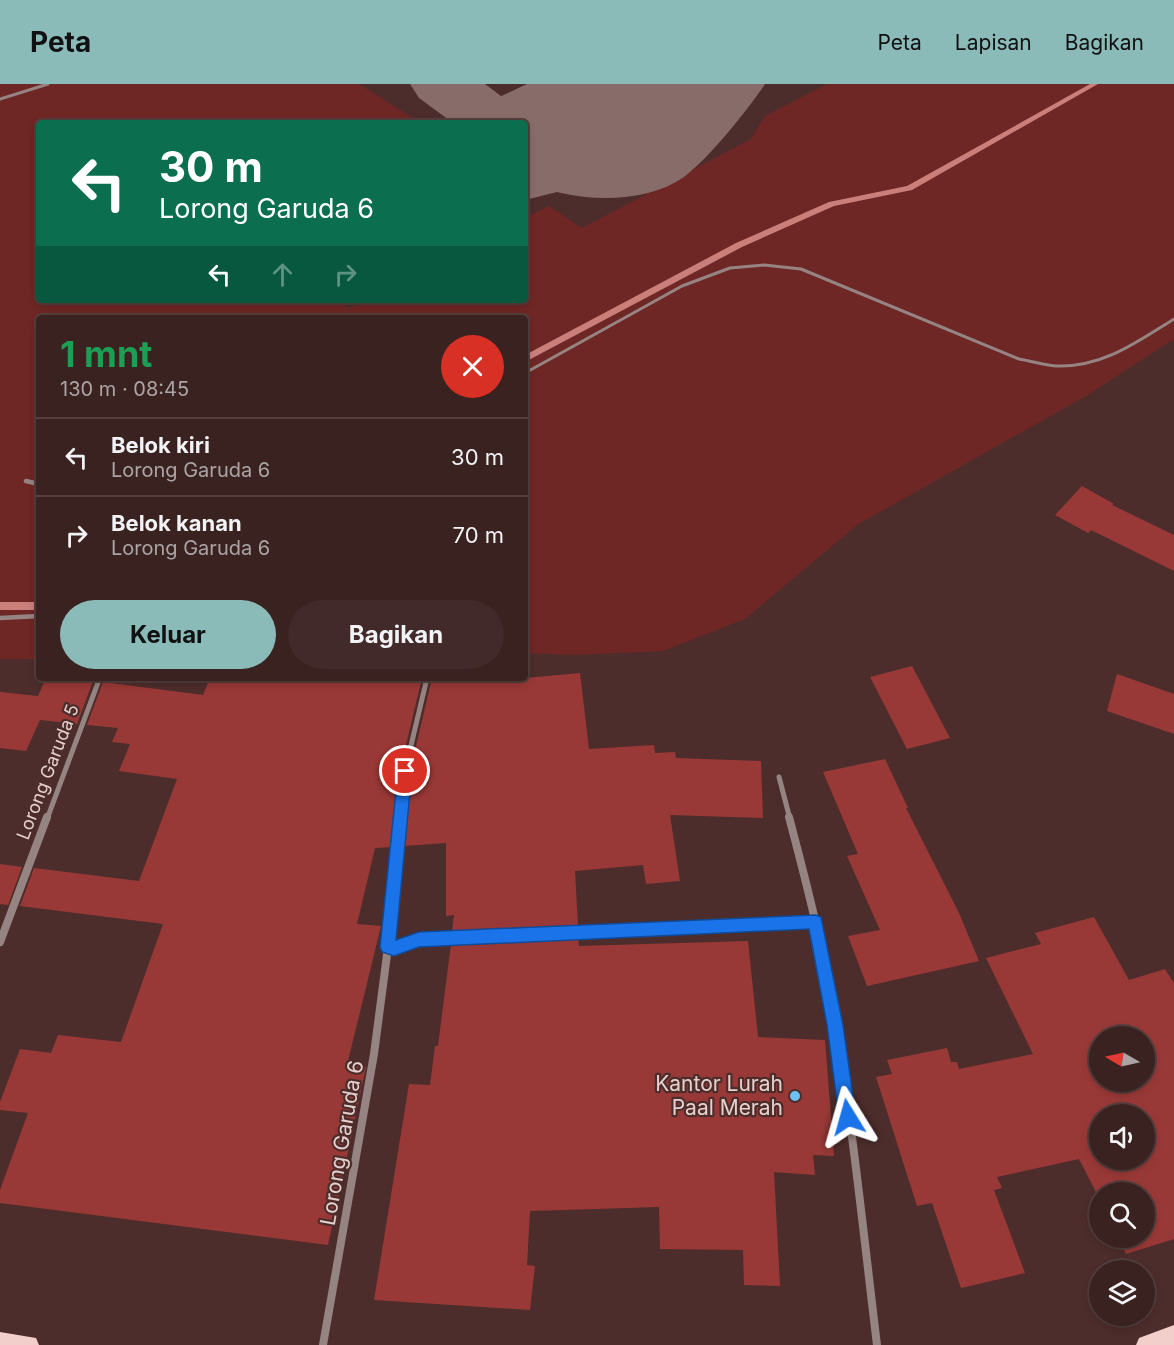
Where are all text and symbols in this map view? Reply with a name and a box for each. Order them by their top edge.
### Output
text: Peta [30,25,91,59]
text: Peta [878,30,922,55]
text: Lapisan [955,30,1032,55]
text: Bagikan [1065,30,1144,55]
text: 30 m [159,141,263,192]
icon: left [60,144,138,222]
text: Lorong Garuda 6 [159,192,374,225]
icon: left [203,258,236,291]
icon: ahead [266,258,299,291]
icon: right [329,258,362,291]
text: 1 mnt [60,332,153,376]
button: close [441,335,504,398]
text: 130 m · 08:45 [60,377,189,401]
text: Belok kiri [111,432,210,458]
icon: left [60,441,93,474]
text: 30 m [451,444,504,470]
text: Lorong Garuda 6 [111,458,270,482]
text: Belok kanan [111,510,242,536]
icon: right [60,519,93,552]
text: 70 m [453,522,504,548]
text: Lorong Garuda 6 [111,536,270,560]
button: Keluar [60,600,276,669]
button: Bagikan [288,600,504,669]
street label: Lorong Garuda 5 [12,701,83,842]
pin [379,745,430,796]
icon: arrive [388,754,421,787]
north arrow [1089,1026,1155,1092]
map controls [1089,1026,1155,1326]
street label: Lorong Garuda 6 [315,1058,368,1227]
place label: Kantor Lurah Paal Merah [655,1071,783,1120]
position arrow [816,1085,880,1149]
marker: Kantor Lurah Paal Merah [788,1089,802,1103]
button: sound [1089,1104,1155,1170]
button: search [1089,1182,1155,1248]
button: layers [1089,1260,1155,1326]

